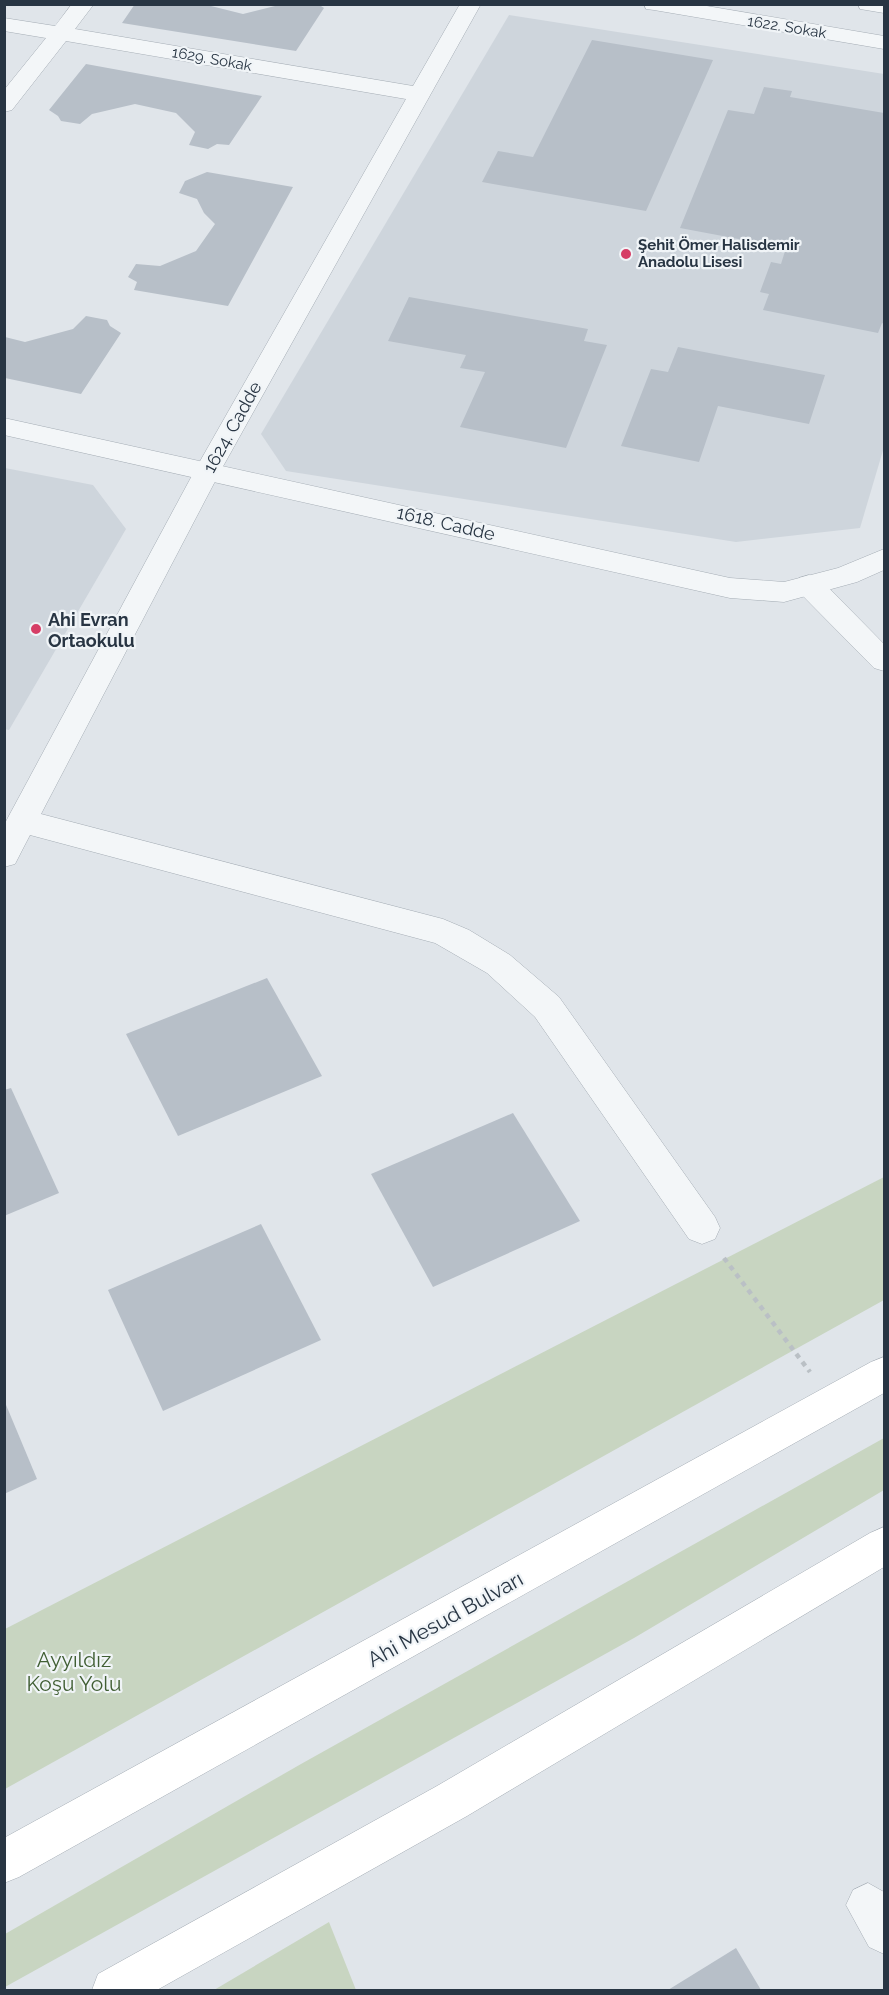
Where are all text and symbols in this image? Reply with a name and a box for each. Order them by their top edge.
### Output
street label: 1622. Sokak [746,12,828,42]
street label: 1629. Sokak [171,43,253,75]
place label: Şehit Ömer Halisdemir Anadolu Lisesi [638,236,800,271]
marker: Şehit Ömer Halisdemir Anadolu Lisesi [619,247,633,261]
street label: 1624. Cadde [198,377,266,476]
street label: 1618. Cadde [395,502,498,545]
place label: Ahi Evran Ortaokulu [48,609,135,651]
marker: Ahi Evran Ortaokulu [29,622,43,636]
street label: Ahi Mesud Bulvarı [363,1566,527,1672]
park label: Ayyıldız Koşu Yolu [26,1647,122,1696]

